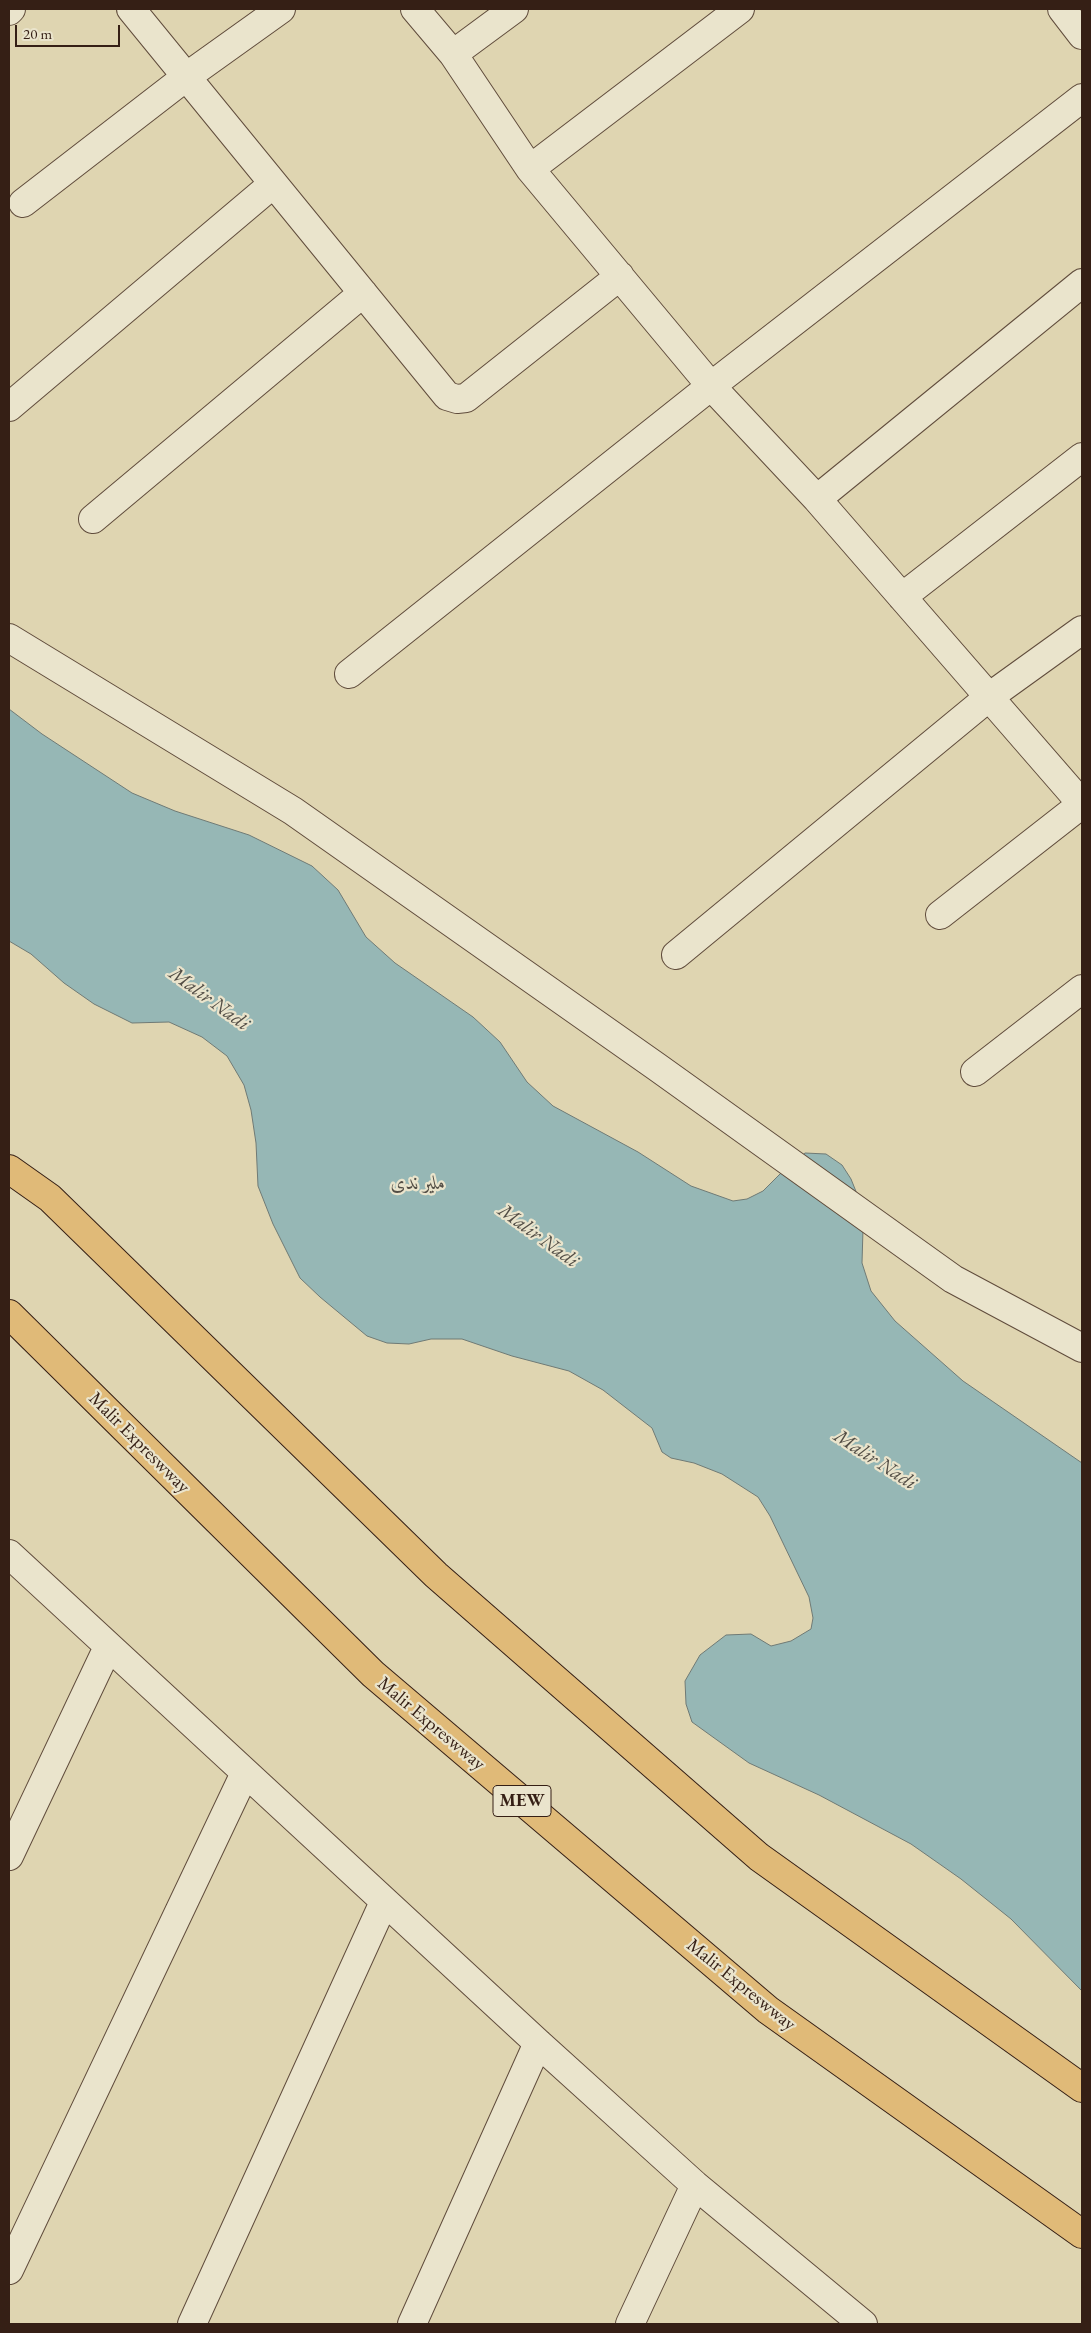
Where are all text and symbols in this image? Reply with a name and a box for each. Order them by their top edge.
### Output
scale bar [18,15,122,47]
text: 20 m [23,24,52,43]
water label: Malir Nadi [164,962,254,1036]
water label: ملیر ندی [391,1172,445,1196]
water label: Malir Nadi [493,1199,583,1273]
street label: Malir Expreswway [84,1388,194,1498]
water label: Malir Nadi [829,1424,921,1496]
street label: Malir Expreswway [372,1672,490,1776]
road number: MEW [493,1785,551,1816]
street label: Malir Expreswway [682,1934,800,2036]

